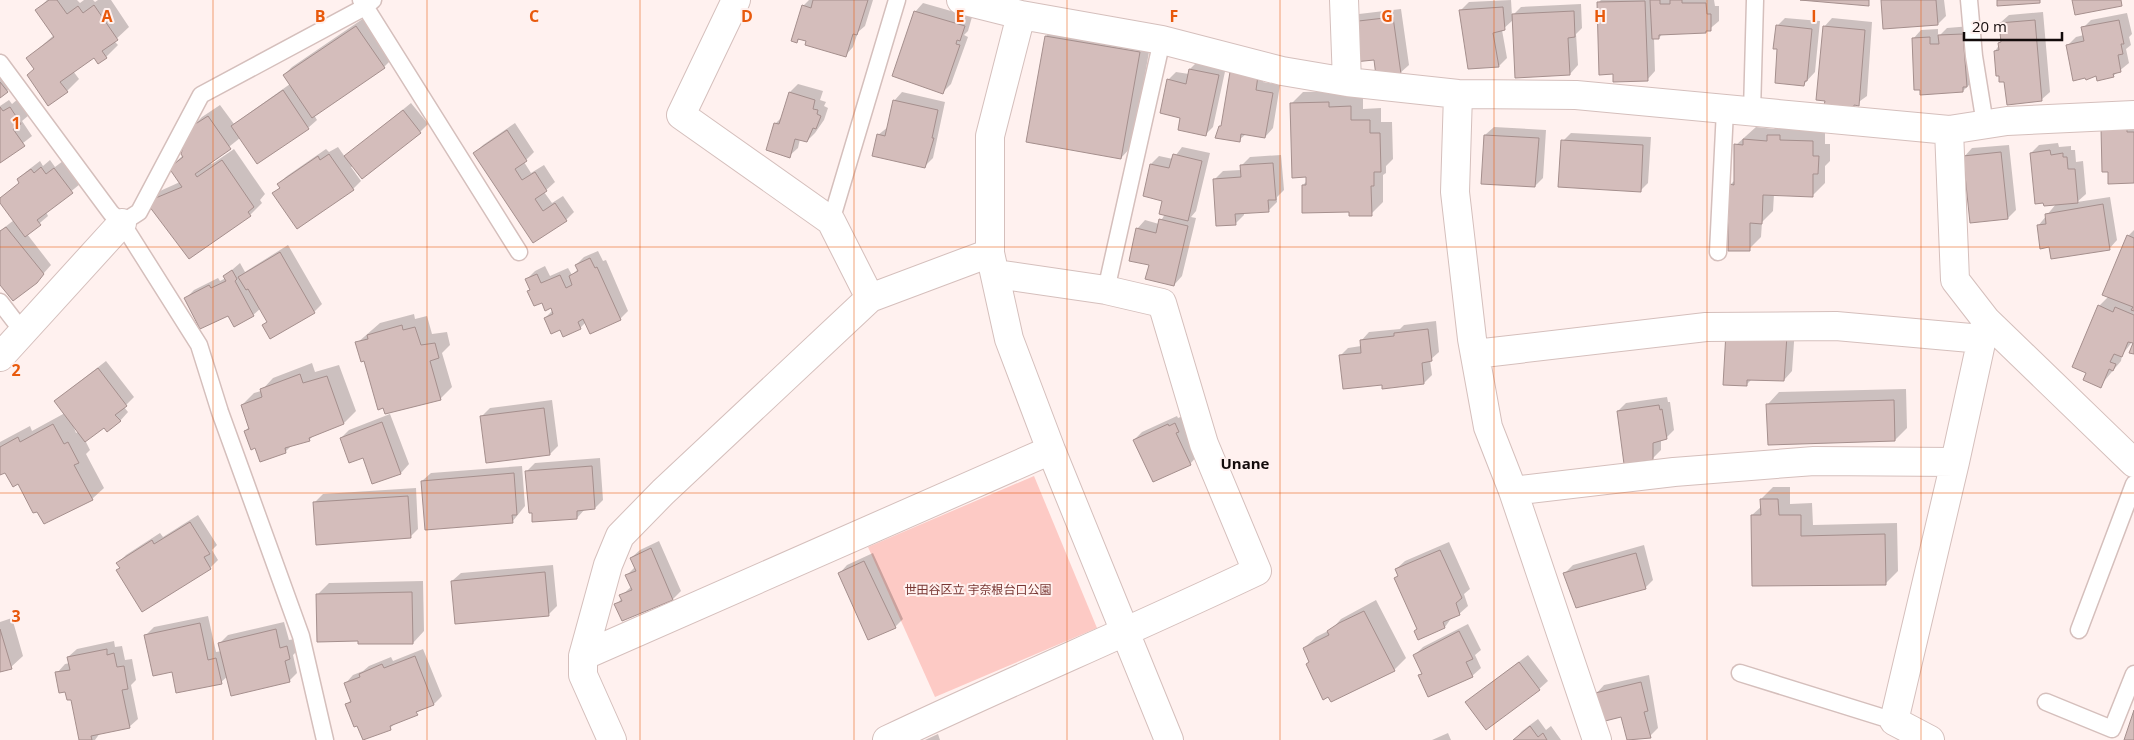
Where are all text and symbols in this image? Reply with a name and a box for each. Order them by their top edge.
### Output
text: A [101,5,113,27]
text: B [315,5,325,27]
text: C [529,5,539,27]
text: D [741,5,753,27]
text: E [956,5,965,27]
text: F [1170,5,1178,27]
text: G [1381,5,1393,27]
text: H [1594,5,1606,27]
text: I [1811,5,1817,27]
scale bar [1964,10,2062,42]
text: 20 m [1972,16,2007,36]
text: 1 [11,112,21,134]
text: 2 [11,359,21,381]
district label: Unane [1221,453,1270,473]
park label: 世田谷区立 宇奈根台口公園 [904,581,1052,598]
text: 3 [11,605,21,627]

